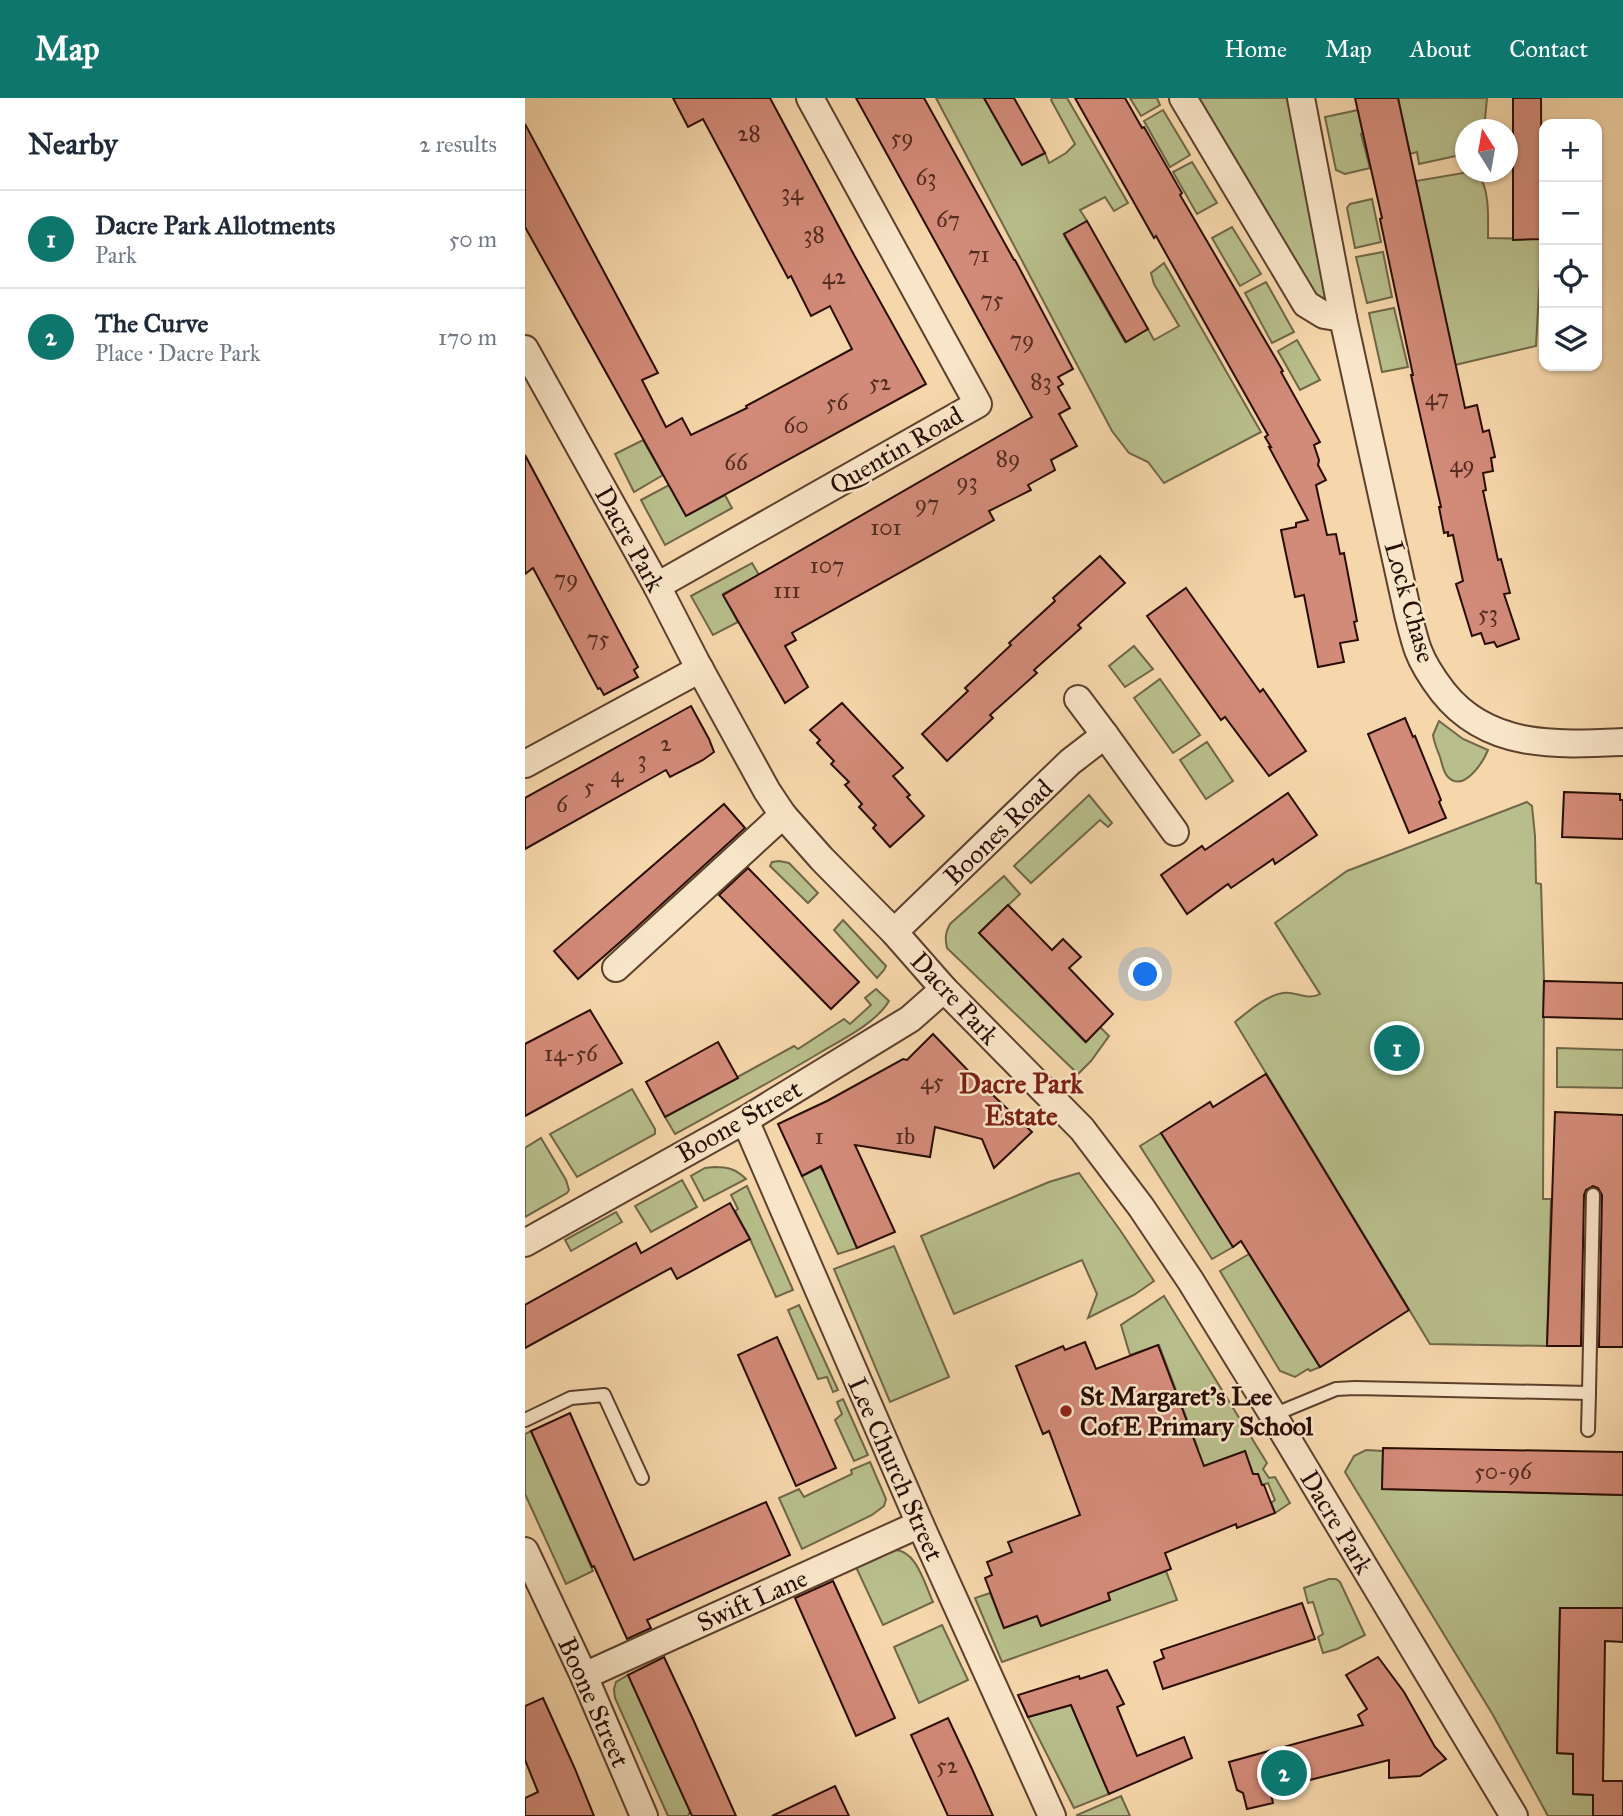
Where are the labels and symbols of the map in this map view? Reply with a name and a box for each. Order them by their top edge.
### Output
house number: 28 [737,119,761,147]
north arrow [1455,119,1518,182]
house number: 59 [890,123,914,151]
house number: 63 [916,163,937,191]
house number: 34 [781,178,804,206]
house number: 67 [936,205,960,233]
house number: 38 [803,220,825,248]
house number: 71 [968,240,990,268]
house number: 42 [822,262,847,290]
house number: 75 [981,285,1004,313]
house number: 79 [1010,325,1034,353]
house number: 83 [1030,367,1052,395]
house number: 52 [869,368,892,396]
house number: 47 [1425,383,1449,411]
house number: 56 [826,388,849,416]
street label: Quentin Road [824,399,968,501]
house number: 60 [783,411,809,439]
house number: 89 [996,444,1020,472]
house number: 66 [724,448,749,476]
house number: 49 [1449,450,1475,478]
house number: 93 [956,467,978,495]
street label: Dacre Park [588,481,672,598]
house number: 97 [915,489,939,517]
house number: 101 [870,513,902,541]
street label: Lock Chase [1377,538,1443,666]
house number: 107 [810,551,844,579]
house number: 79 [554,564,578,592]
house number: 111 [773,576,801,604]
house number: 53 [1478,599,1498,627]
house number: 75 [587,624,610,652]
house number: 2 [660,729,672,757]
house number: 3 [637,745,647,773]
house number: 4 [611,760,625,788]
house number: 5 [584,772,595,800]
street label: Boones Road [937,772,1059,892]
house number: 6 [556,790,569,818]
street label: Dacre Park [904,945,1007,1052]
your location [1128,957,1162,991]
pin: 1 [1374,1022,1420,1074]
house number: 14-56 [544,1039,599,1067]
district label: Dacre Park Estate [959,1066,1084,1133]
house number: 45 [920,1067,944,1095]
street label: Boone Street [671,1072,807,1170]
house number: 1 [814,1122,824,1150]
house number: 1b [895,1122,915,1150]
street label: Lee Church Street [841,1372,951,1566]
place label: St Margaret's Lee CofE Primary School [1080,1380,1314,1442]
marker: St Margaret's Lee CofE Primary School [1058,1403,1074,1419]
house number: 50-96 [1474,1457,1533,1485]
street label: Dacre Park [1294,1464,1381,1581]
street label: Swift Lane [692,1561,812,1639]
street label: Boone Street [551,1632,637,1772]
pin: 2 [1261,1747,1307,1799]
house number: 52 [936,1751,959,1779]

